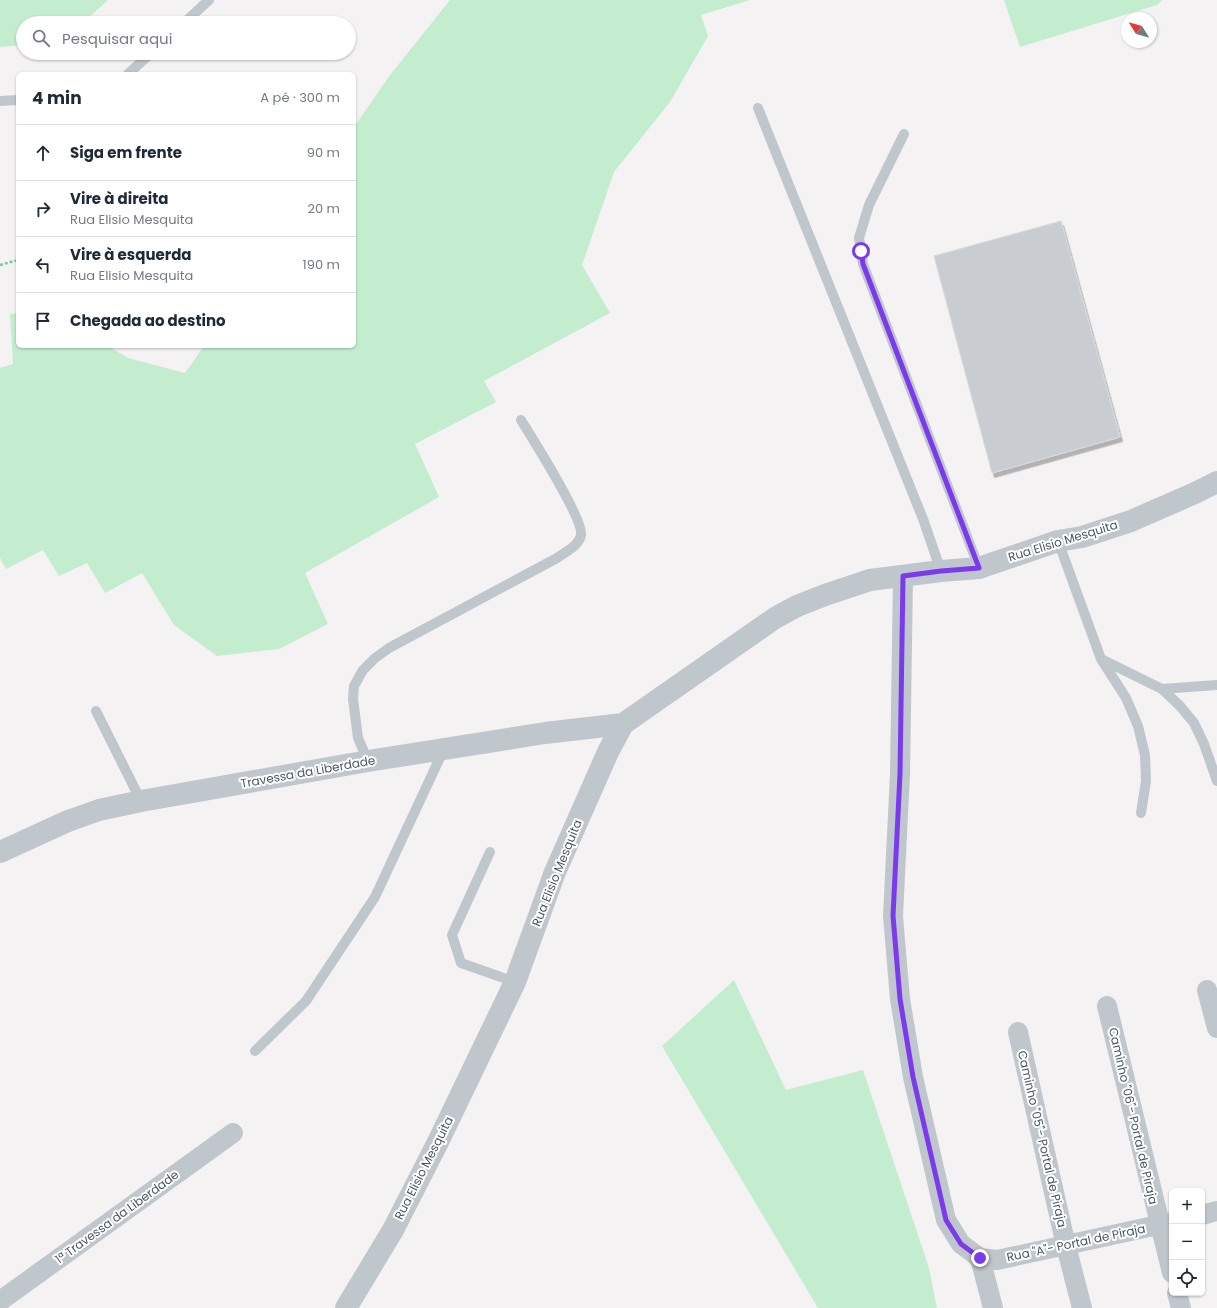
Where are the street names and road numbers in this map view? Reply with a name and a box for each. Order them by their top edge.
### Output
street label: Rua Elisio Mesquita [1006,516,1120,565]
street label: Travessa da Liberdade [239,751,377,792]
street label: Rua Elisio Mesquita [527,817,586,929]
street label: Caminho "06"- Portal de Piraja [1105,1026,1162,1206]
street label: Caminho "05"- Portal de Piraja [1014,1049,1071,1229]
street label: Rua Elisio Mesquita [390,1113,457,1222]
street label: 1ª Travessa da Liberdade [51,1166,182,1267]
street label: Rua "A"- Portal de Piraja [1005,1220,1147,1266]

